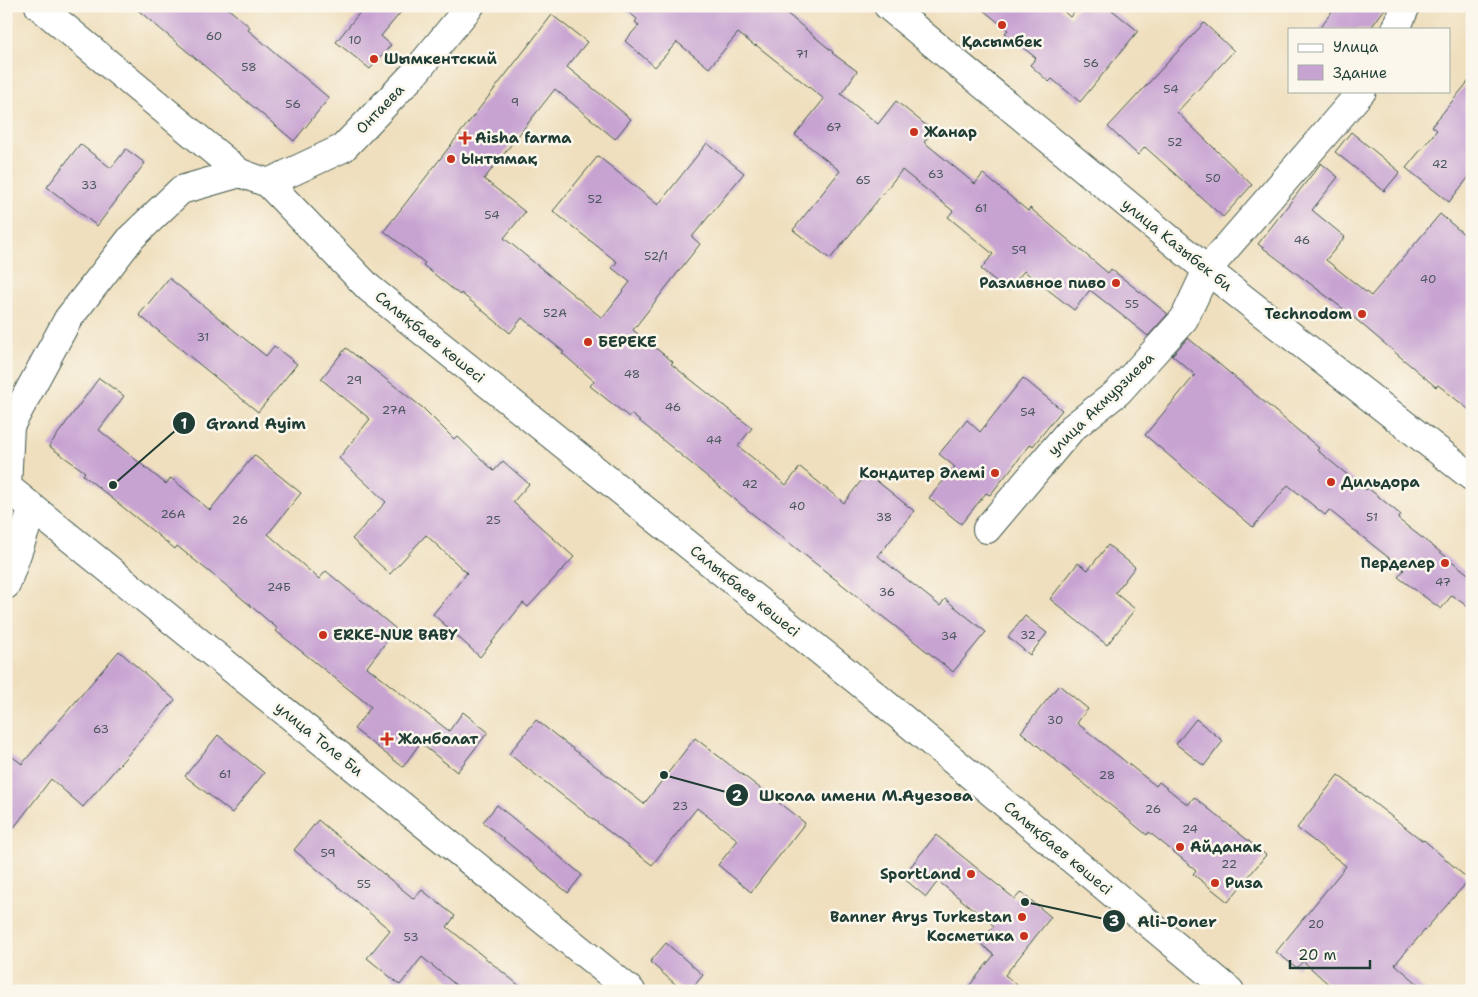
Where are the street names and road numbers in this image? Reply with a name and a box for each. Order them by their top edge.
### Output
street label: Онтаева [351,79,409,138]
street label: улица Казыбек би [1117,194,1237,296]
street label: Салықбаев көшесі [371,287,489,387]
street label: улица Акмурзиева [1044,348,1159,460]
street label: Салықбаев көшесі [686,541,804,641]
street label: улица Толе Би [271,697,367,781]
street label: Салықбаев көшесі [1000,797,1116,899]

